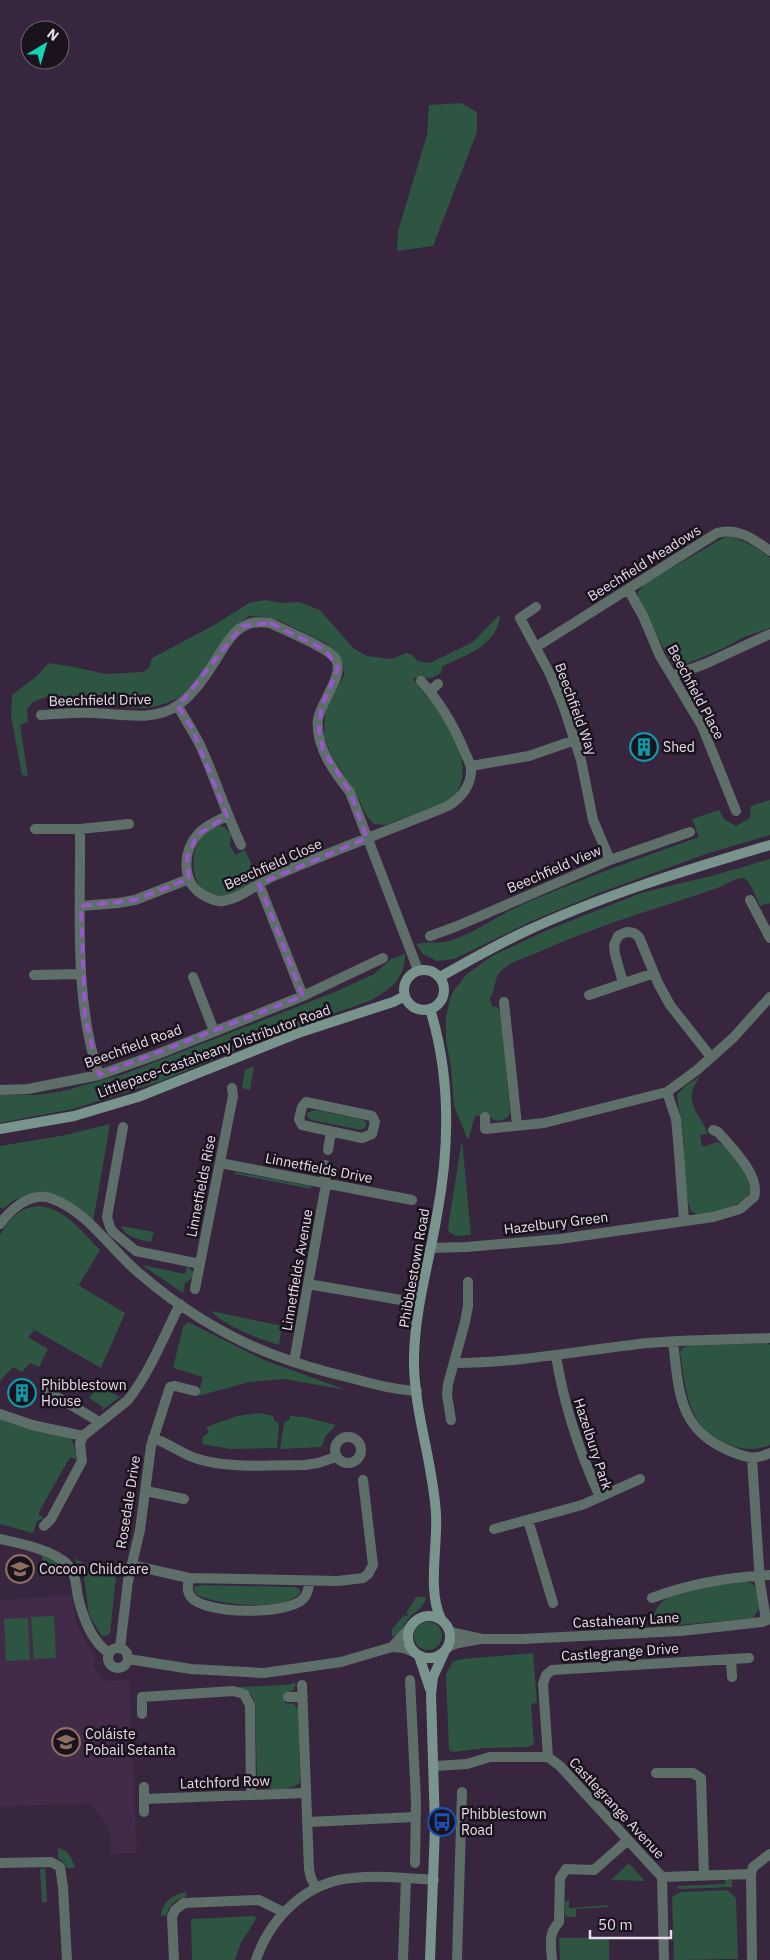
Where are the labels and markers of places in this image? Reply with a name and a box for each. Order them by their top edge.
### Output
building icon: Shed [629,732,659,762]
place label: Shed [663,738,695,756]
place label: Phibblestown House [41,1376,127,1410]
building icon: Phibblestown House [7,1378,37,1408]
school or university icon: Cocoon Childcare [5,1554,35,1584]
place label: Cocoon Childcare [39,1560,149,1578]
place label: Coláiste Pobail Setanta [85,1725,176,1759]
school or university icon: Coláiste Pobail Setanta [51,1727,81,1757]
place label: Phibblestown Road [461,1805,547,1839]
bus stop icon: Phibblestown Road [427,1807,457,1837]

